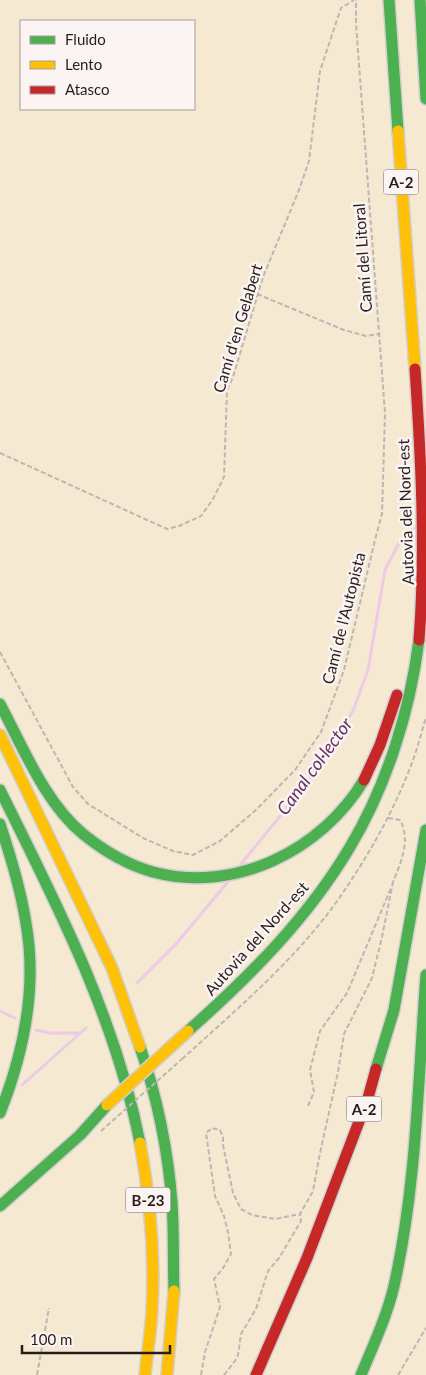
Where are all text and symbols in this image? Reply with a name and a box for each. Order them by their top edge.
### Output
legend [20,20,195,110]
text: Fluido [65,30,106,48]
text: Lento [65,55,102,73]
text: Atasco [65,80,110,98]
road number: A-2 [384,170,418,194]
street label: Camí del Litoral [349,203,375,313]
street label: Camí d'en Gelabert [208,261,266,395]
street label: Autovia del Nord-est [393,438,417,585]
street label: Camí de l'Autopista [317,550,369,686]
water label: Canal col·lector [271,712,357,819]
street label: Autovia del Nord-est [200,877,312,999]
road number: A-2 [346,1096,382,1122]
road number: B-23 [126,1188,170,1212]
scale bar [22,1322,170,1354]
text: 100 m [30,1330,72,1348]

